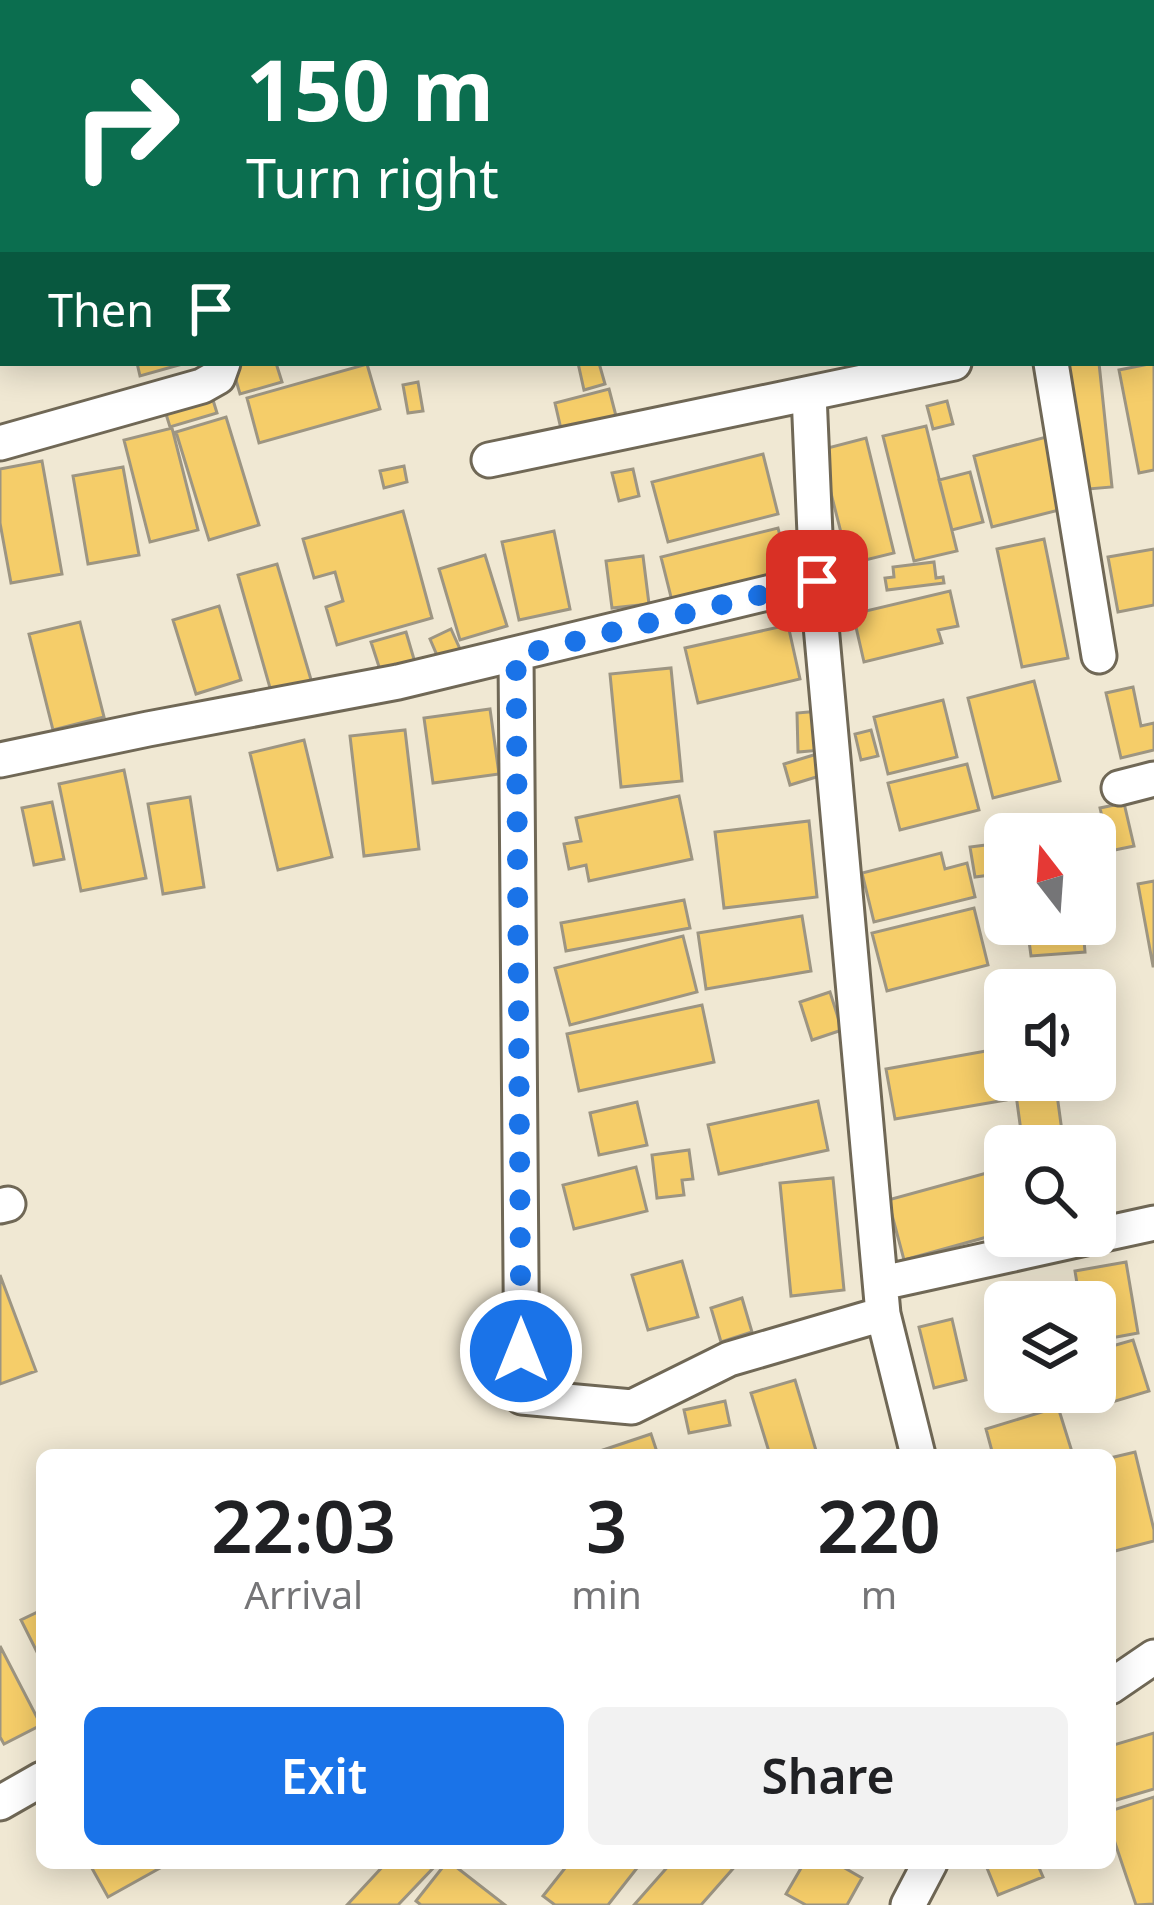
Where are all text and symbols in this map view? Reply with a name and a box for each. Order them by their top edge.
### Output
text: 150 m [246,31,494,146]
icon: right [48,48,204,204]
text: Turn right [246,140,499,214]
icon: arrive [178,276,244,342]
text: Then [48,279,154,340]
pin [766,530,868,632]
icon: arrive [784,548,850,614]
north arrow [984,813,1116,945]
map controls [984,813,1116,1413]
button: sound [984,969,1116,1101]
button: search [984,1125,1116,1257]
button: layers [984,1281,1116,1413]
position arrow [458,1288,584,1414]
text: 22:03 [211,1476,396,1574]
text: 3 [586,1476,627,1574]
text: 220 [817,1476,941,1574]
text: Arrival [244,1567,363,1620]
text: min [571,1567,642,1620]
text: m [861,1567,897,1620]
button: Exit [84,1707,564,1845]
button: Share [588,1707,1068,1845]

